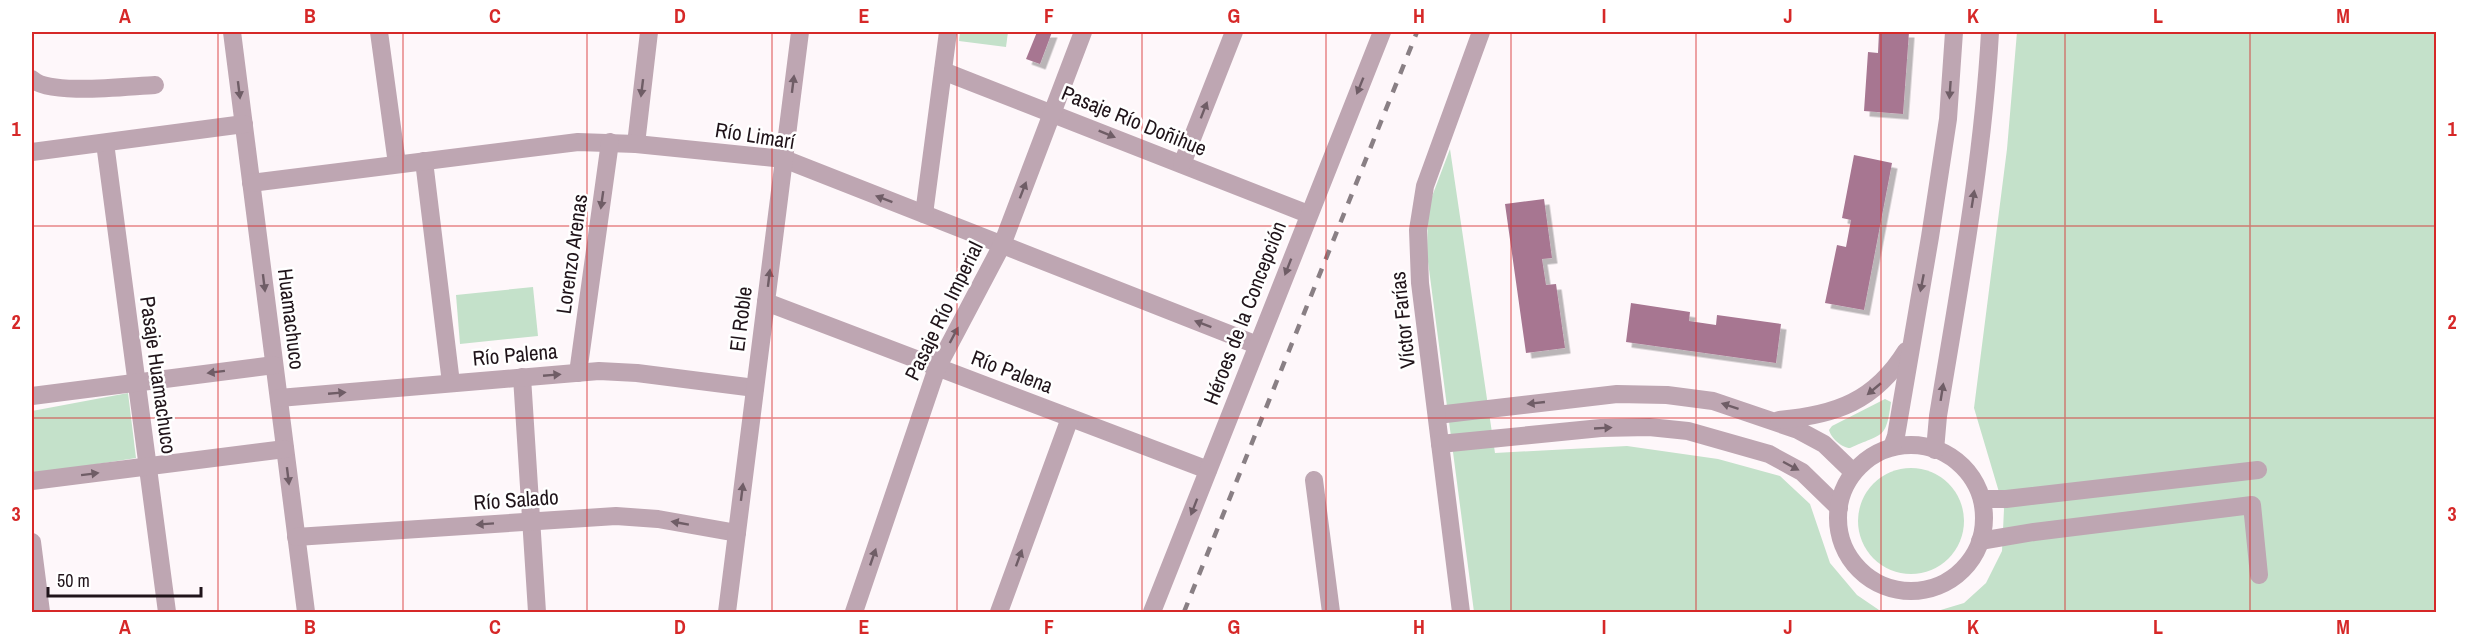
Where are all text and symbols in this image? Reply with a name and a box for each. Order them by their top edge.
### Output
text: A [119,2,131,29]
text: B [304,2,316,29]
text: C [489,2,501,29]
text: D [674,2,686,29]
text: E [859,2,870,29]
text: F [1044,2,1054,29]
text: G [1228,2,1240,29]
text: H [1413,2,1425,29]
text: I [1602,2,1606,29]
text: J [1783,2,1793,29]
text: K [1967,2,1979,29]
text: L [2153,2,2163,29]
text: M [2336,2,2350,29]
one-way arrow [789,75,798,94]
one-way arrow [1355,77,1365,95]
one-way arrow [638,78,647,97]
street label: Pasaje Río Doñihue [1057,78,1211,163]
one-way arrow [234,80,244,99]
one-way arrow [1945,80,1955,99]
one-way arrow [1200,101,1209,119]
text: 1 [11,115,21,142]
street label: Río Limarí [713,115,797,156]
text: 1 [2447,115,2457,142]
one-way arrow [1098,129,1116,139]
one-way arrow [1019,181,1028,199]
one-way arrow [1969,189,1978,208]
one-way arrow [597,191,606,210]
street label: Lorenzo Arenas [549,192,594,316]
one-way arrow [875,193,893,203]
street label: Héroes de la Concepción [1196,217,1293,409]
street label: Pasaje Río Imperial [897,236,990,385]
one-way arrow [1283,258,1293,276]
street label: Huamachuco [271,267,312,371]
one-way arrow [765,268,774,287]
street label: Víctor Farías [1383,270,1422,370]
one-way arrow [1917,273,1926,292]
one-way arrow [259,274,268,293]
street label: El Roble [722,285,759,353]
street label: Pasaje Huamachuco [133,294,184,456]
text: 2 [11,308,21,335]
text: 2 [2447,308,2457,335]
one-way arrow [1193,319,1211,329]
one-way arrow [949,326,959,344]
street label: Río Palena [471,336,559,373]
street label: Río Palena [967,343,1058,400]
one-way arrow [207,368,226,377]
one-way arrow [543,370,562,380]
one-way arrow [1867,382,1882,395]
one-way arrow [1938,382,1947,401]
one-way arrow [327,388,346,398]
one-way arrow [1527,399,1546,408]
one-way arrow [1721,401,1739,410]
one-way arrow [1593,423,1612,432]
one-way arrow [1783,461,1800,471]
one-way arrow [284,467,293,486]
one-way arrow [80,469,99,479]
street label: Río Salado [472,482,559,517]
one-way arrow [738,482,747,501]
one-way arrow [1188,498,1198,516]
text: 3 [11,500,21,527]
text: 3 [2447,500,2457,527]
one-way arrow [670,518,689,527]
one-way arrow [476,520,495,529]
one-way arrow [868,548,878,566]
one-way arrow [1015,548,1025,566]
scale bar [48,560,201,598]
text: 50 m [57,568,90,593]
text: A [119,613,131,640]
text: B [304,613,316,640]
text: C [489,613,501,640]
text: D [674,613,686,640]
text: E [859,613,870,640]
text: F [1044,613,1054,640]
text: G [1228,613,1240,640]
text: H [1413,613,1425,640]
text: I [1602,613,1606,640]
text: J [1783,613,1793,640]
text: K [1967,613,1979,640]
text: L [2153,613,2163,640]
text: M [2336,613,2350,640]

